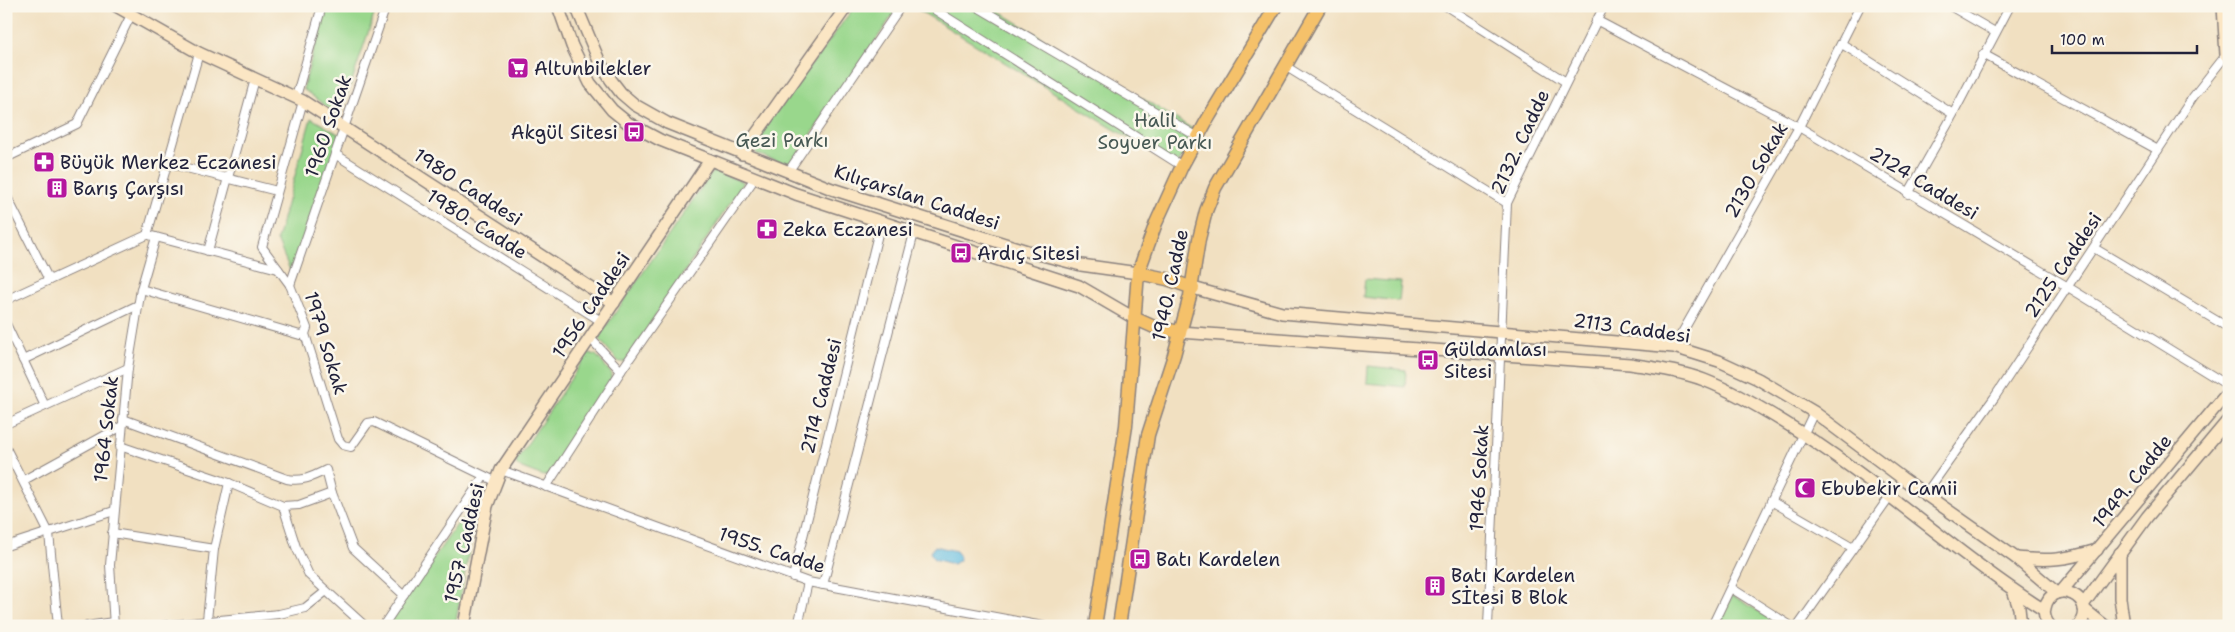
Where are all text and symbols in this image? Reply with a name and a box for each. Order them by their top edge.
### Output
scale bar [2052,22,2198,54]
text: 100 m [2060,30,2105,50]
supermarket icon: Altunbilekler [506,56,530,80]
place label: Altunbilekler [534,56,652,81]
street label: 1960 Sokak [299,71,357,181]
street label: 2132. Cadde [1485,86,1555,198]
park label: Halil Soyuer Parkı [1098,108,1212,155]
street label: 2130 Sokak [1718,117,1794,223]
place label: Akgül Sitesi [511,120,618,145]
bus stop icon: Akgül Sitesi [622,120,646,144]
park label: Gezi Parkı [735,128,829,153]
street label: 2124 Caddesi [1865,141,1983,225]
street label: 1980 Caddesi [409,143,527,231]
pharmacy icon: Büyük Merkez Eczanesi [32,150,56,174]
place label: Büyük Merkez Eczanesi [60,150,277,175]
street label: Kılıçarslan Caddesi [831,158,1003,236]
building icon: Barış Çarşısı [45,176,69,200]
place label: Barış Çarşısı [73,176,184,201]
street label: 1980. Cadde [422,183,532,265]
street label: 2125 Caddesi [2018,207,2108,323]
pharmacy icon: Zeka Eczanesi [755,217,779,241]
place label: Zeka Eczanesi [783,217,913,242]
street label: 1940. Cadde [1146,227,1194,343]
bus stop icon: Ardıç Sitesi [949,241,973,265]
place label: Ardıç Sitesi [977,241,1080,266]
street label: 1956 Caddesi [546,247,636,363]
street label: 1979 Sokak [298,288,354,398]
street label: 2113 Caddesi [1572,307,1692,349]
street label: 2114 Caddesi [795,336,847,456]
place label: Güldamlası Sitesi [1444,337,1547,384]
bus stop icon: Güldamlası Sitesi [1416,348,1440,372]
street label: 1964 Sokak [88,374,124,484]
street label: 1946 Sokak [1464,424,1494,532]
street label: 1949. Cadde [2087,429,2177,533]
mosque icon: Ebubekir Camii [1793,476,1817,500]
place label: Ebubekir Camii [1821,476,1958,501]
street label: 1957 Caddesi [438,481,490,605]
street label: 1955. Cadde [715,521,829,579]
bus stop icon: Batı Kardelen [1128,547,1152,571]
place label: Batı Kardelen [1156,547,1280,572]
place label: Batı Kardelen Sİtesi B Blok [1451,563,1575,610]
building icon: Batı Kardelen Sİtesi B Blok [1423,574,1447,598]

